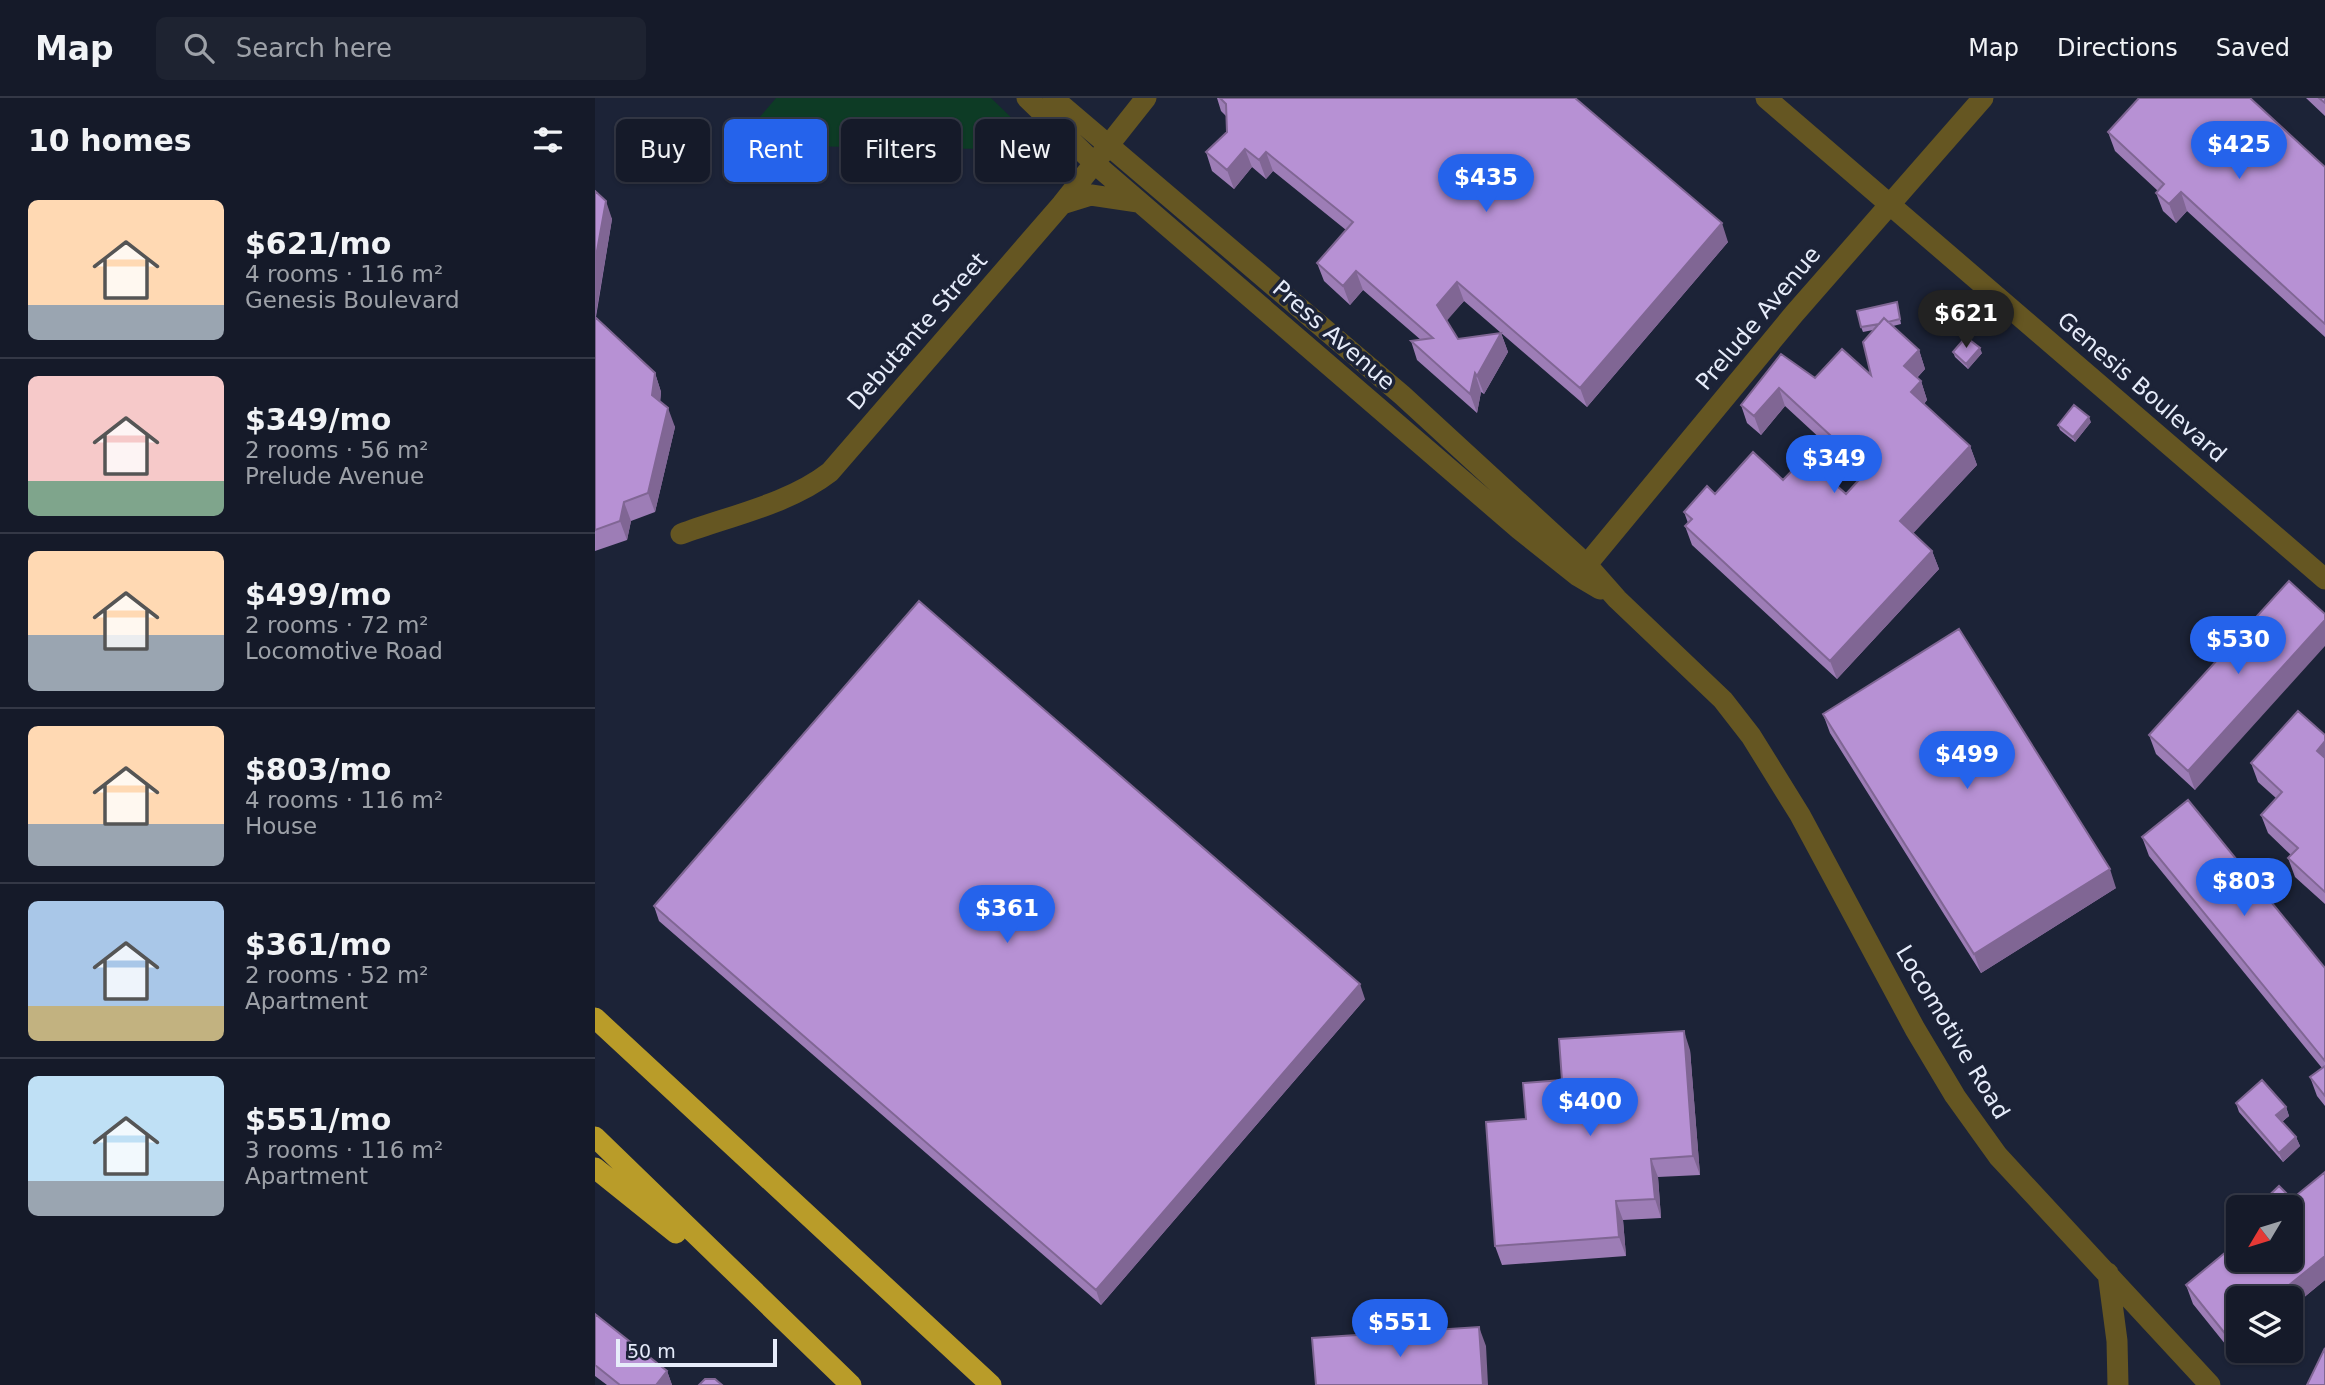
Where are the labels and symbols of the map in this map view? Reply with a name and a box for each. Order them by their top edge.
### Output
pin: $425 [2198,122,2280,181]
pin: $435 [1445,155,1527,214]
street label: Prelude Avenue [1690,241,1826,395]
street label: Debutante Street [842,247,992,415]
street label: Press Avenue [1268,275,1400,395]
pin: $621 [1925,290,2007,350]
street label: Genesis Boulevard [2052,307,2232,467]
pin: $349 [1793,436,1875,495]
pin: $530 [2197,616,2279,676]
pin: $499 [1926,732,2008,791]
pin: $803 [2203,858,2285,918]
pin: $361 [966,886,1048,945]
street label: Locomotive Road [1891,940,2015,1124]
pin: $400 [1549,1079,1631,1138]
north arrow [2226,1195,2303,1272]
pin: $551 [1359,1300,1441,1359]
scale bar [616,1336,777,1368]

